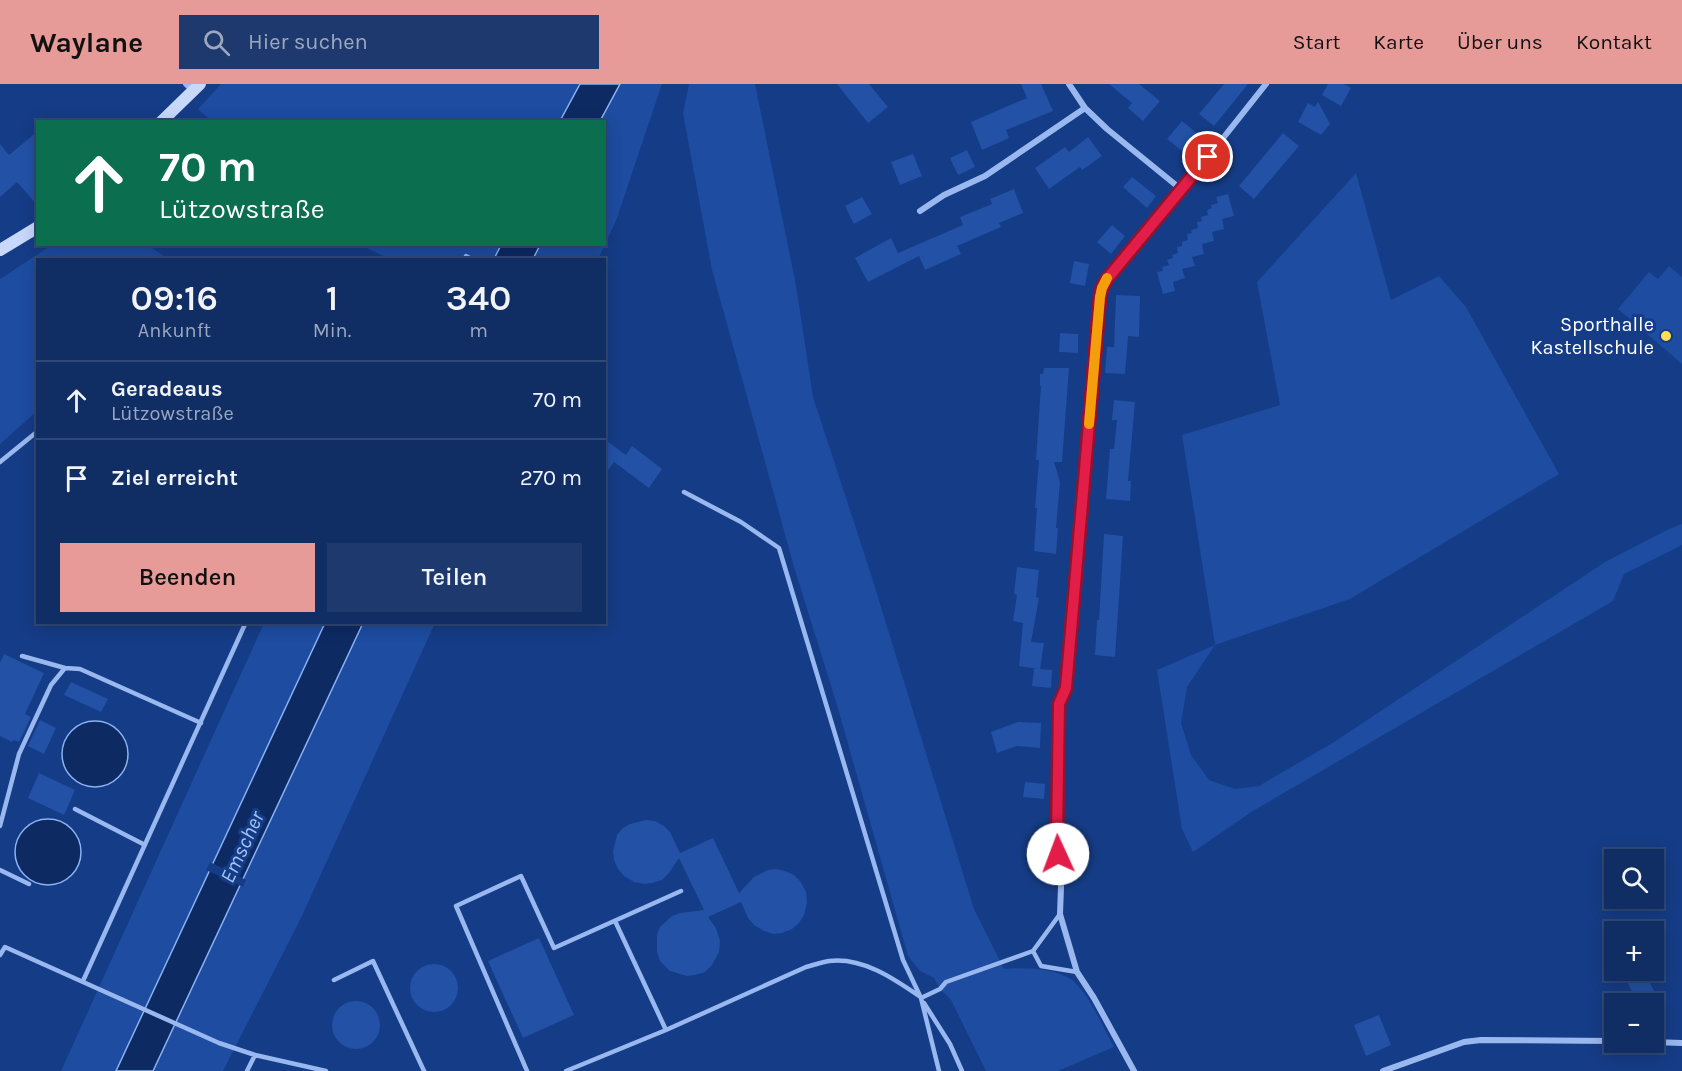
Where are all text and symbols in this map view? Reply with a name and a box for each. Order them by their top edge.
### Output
search box [179,15,599,69]
text: Waylane [30,26,143,59]
icon: search [200,26,233,59]
text: Hier suchen [248,29,368,55]
text: Start [1293,30,1340,54]
text: Karte [1373,30,1424,54]
text: Über uns [1457,30,1543,54]
text: Kontakt [1576,30,1652,54]
pin [1182,131,1233,182]
icon: arrive [1191,140,1224,173]
text: 70 m [159,142,257,192]
icon: ahead [60,144,138,222]
text: Lützowstraße [159,193,325,225]
text: 09:16 [131,277,218,319]
text: 1 [326,277,338,319]
text: 340 [446,277,511,319]
place label: Sporthalle Kastellschule [1530,313,1654,359]
text: Ankunft [138,319,211,342]
text: Min. [313,319,351,342]
text: m [469,319,488,342]
marker: Sporthalle Kastellschule [1659,329,1673,343]
text: Geradeaus [111,376,223,402]
icon: ahead [60,384,93,417]
text: 70 m [533,387,582,413]
text: Lützowstraße [111,402,234,425]
icon: arrive [60,462,93,495]
text: Ziel erreicht [111,465,238,491]
text: 270 m [520,465,582,491]
button: Beenden [60,543,315,612]
button: Teilen [327,543,582,612]
water label: Emscher [215,807,269,887]
position arrow [1026,822,1090,886]
map controls [1604,849,1664,1053]
button: search [1604,849,1664,909]
button: + [1604,921,1664,981]
button: − [1604,993,1664,1053]

